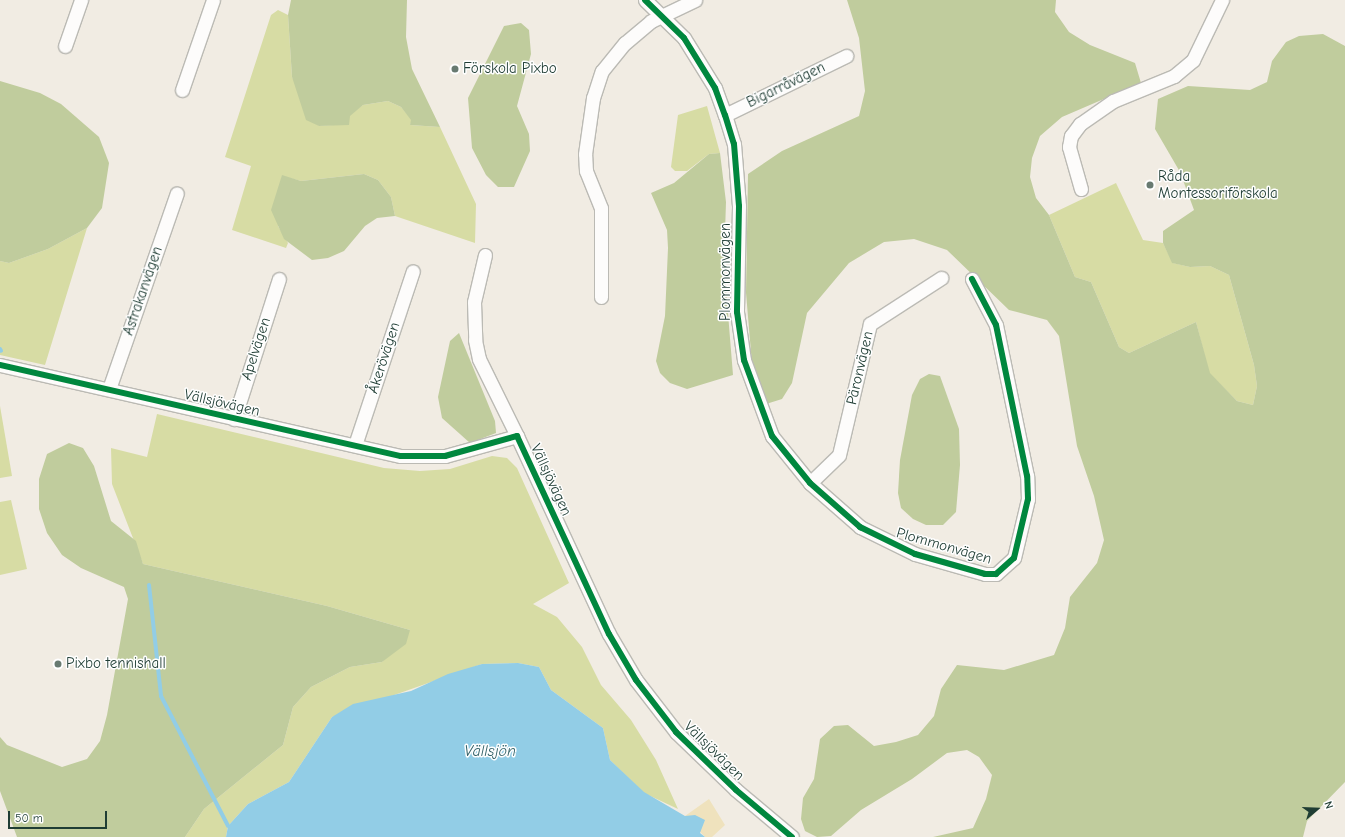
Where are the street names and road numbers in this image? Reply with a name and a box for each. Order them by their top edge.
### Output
street label: Bigarråvägen [744,58,828,112]
street label: Plommonvägen [717,223,735,321]
street label: Astrakanvägen [119,244,167,338]
street label: Apelvägen [237,315,275,383]
street label: Åkerövägen [364,320,404,396]
street label: Päronvägen [843,329,877,407]
street label: Vällsjövägen [182,386,262,420]
street label: Vällsjövägen [527,441,575,519]
street label: Plommonvägen [894,524,994,568]
street label: Vällsjövägen [680,718,748,784]

